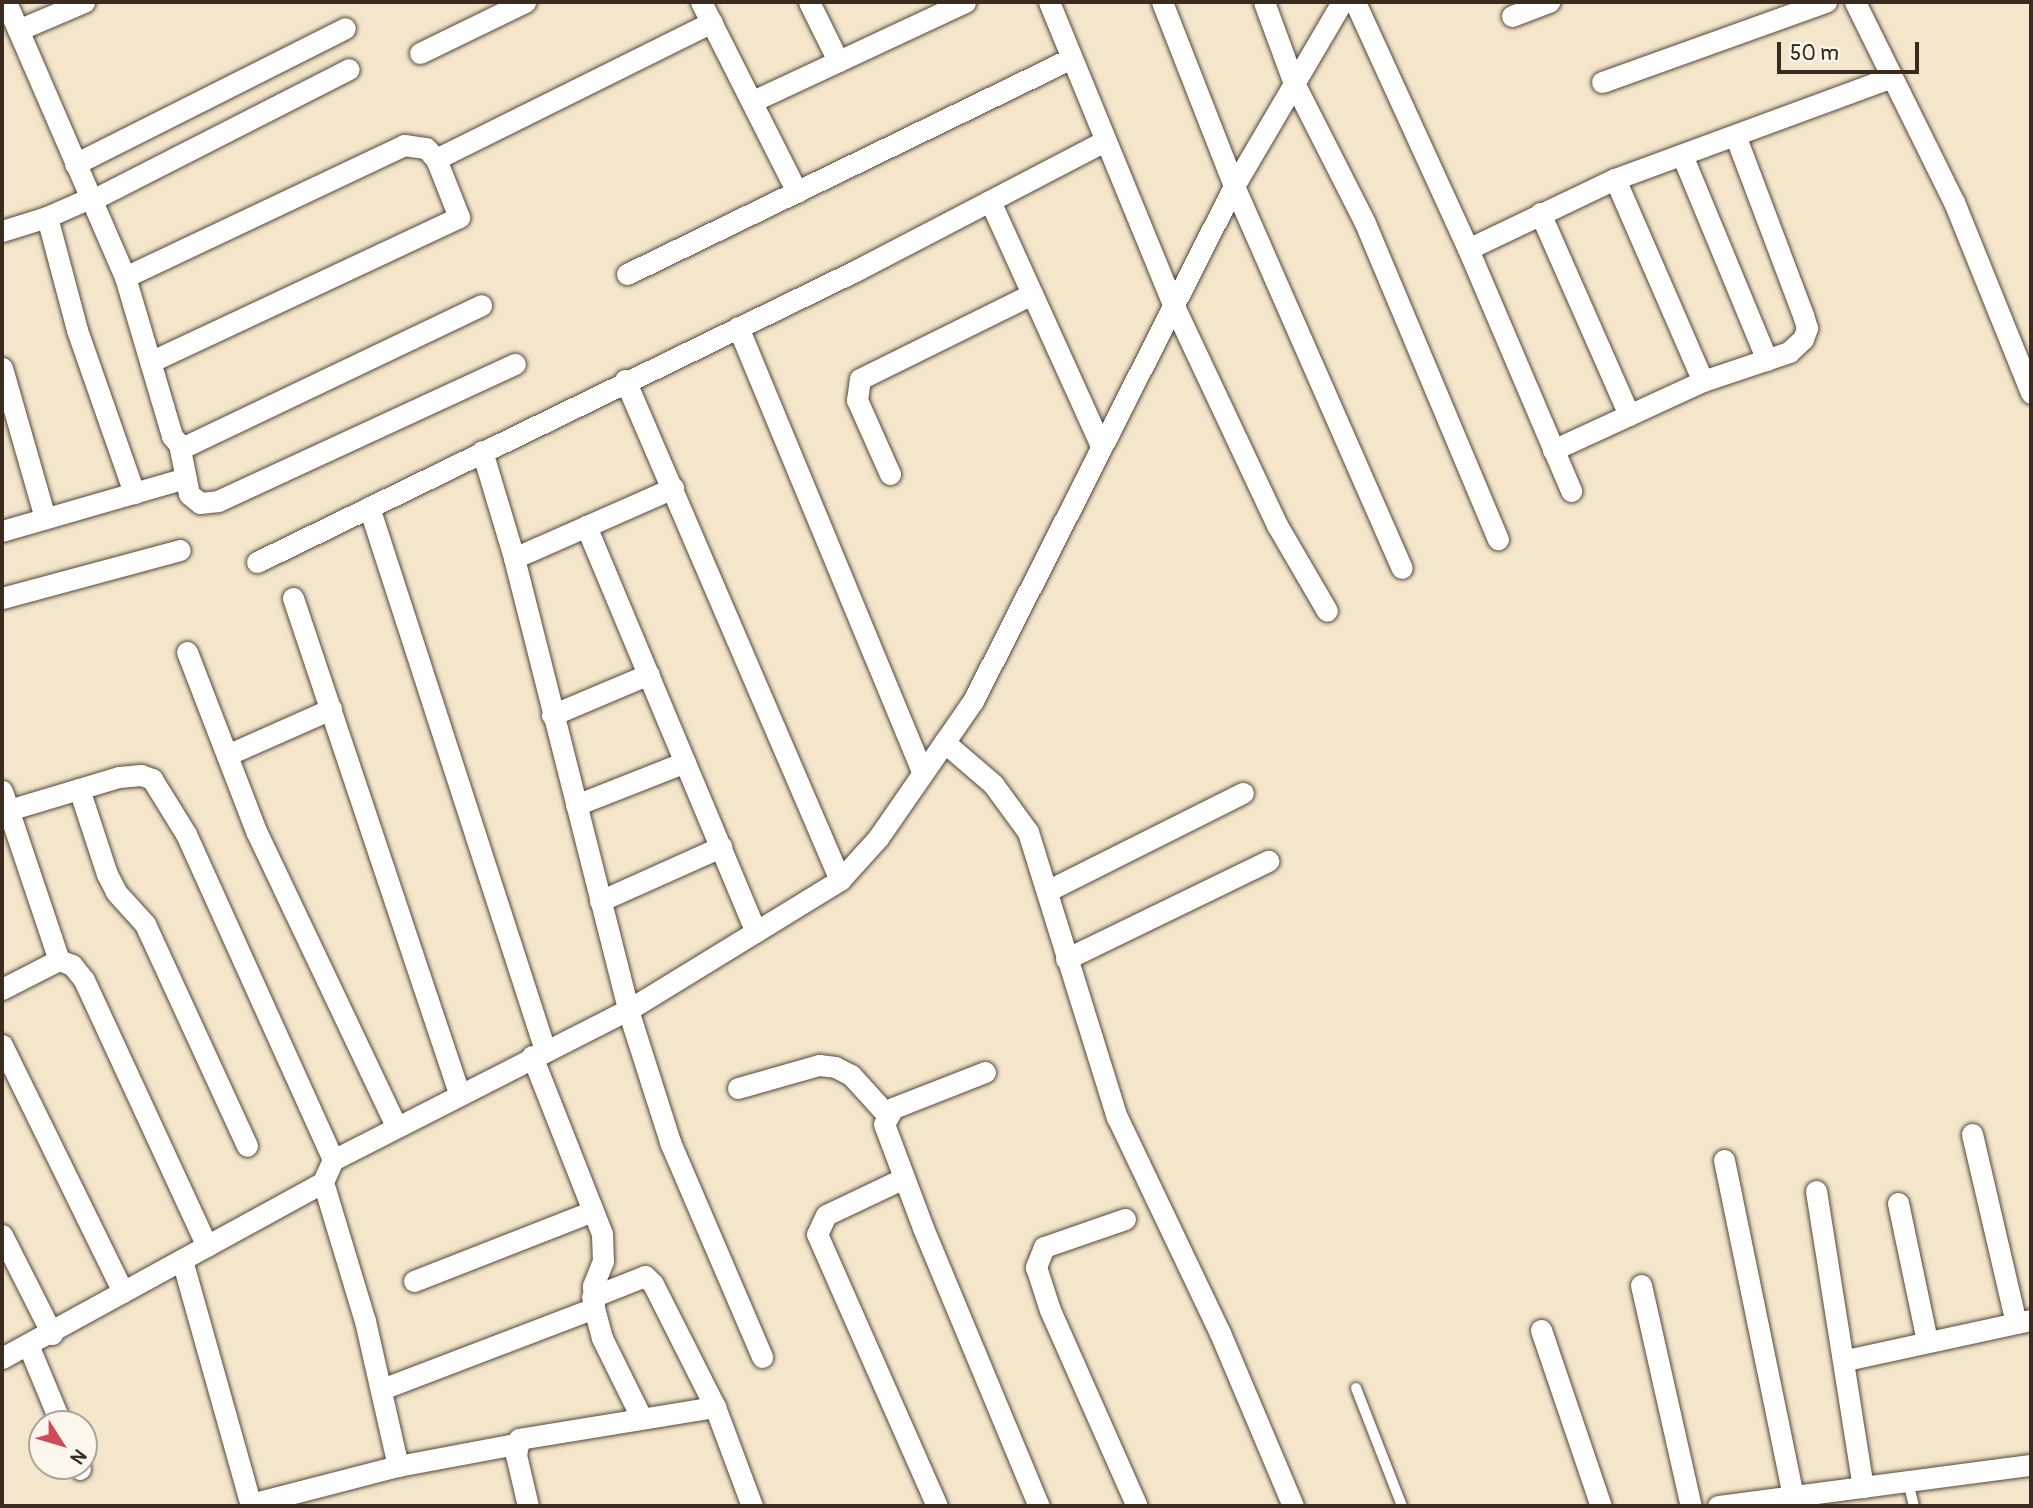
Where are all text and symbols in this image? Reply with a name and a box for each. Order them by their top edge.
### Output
scale bar [1781,28,1923,72]
text: 50 m [1790,40,1839,67]
north arrow [28,1410,98,1480]
text: N [65,1444,92,1469]

